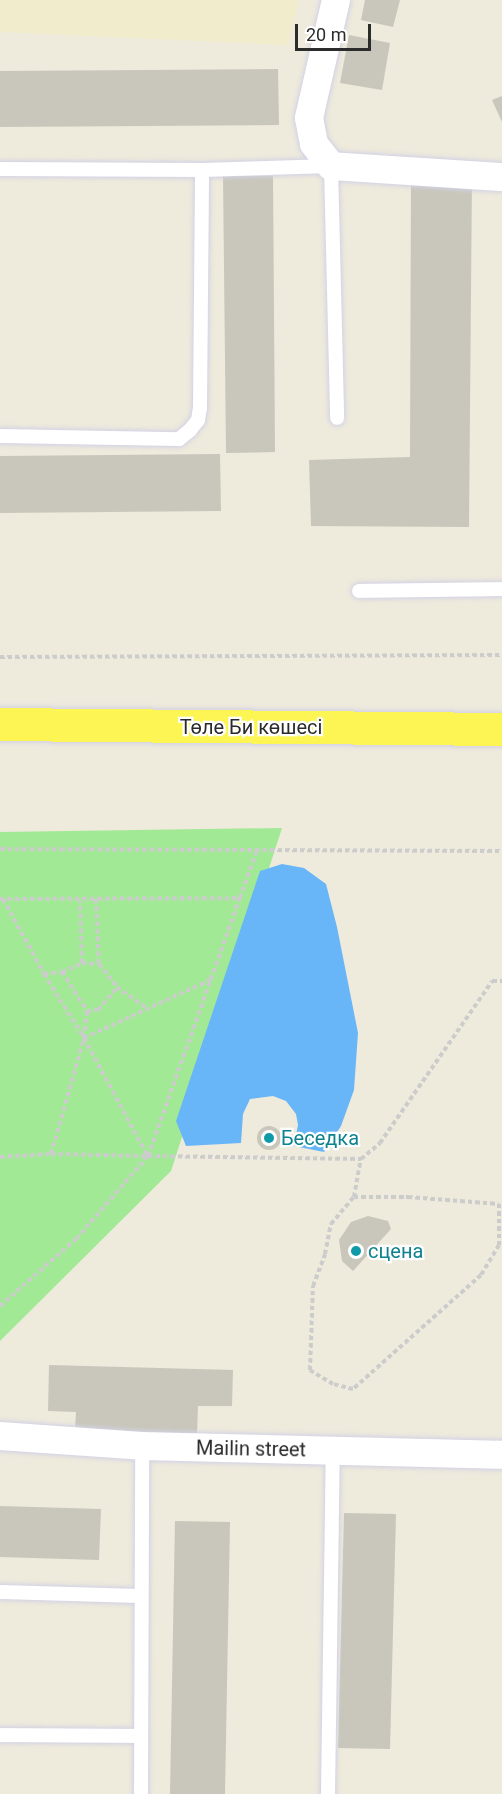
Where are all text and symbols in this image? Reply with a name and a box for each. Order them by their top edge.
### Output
scale bar [298,12,374,50]
text: 20 m [306,24,346,45]
street label: Төле Би көшесі [180,715,322,739]
place label: Беседка [281,1126,359,1150]
marker: Беседка [262,1131,276,1145]
place label: сцена [368,1239,423,1263]
marker: сцена [349,1244,363,1258]
street label: Mailin street [196,1436,306,1462]

